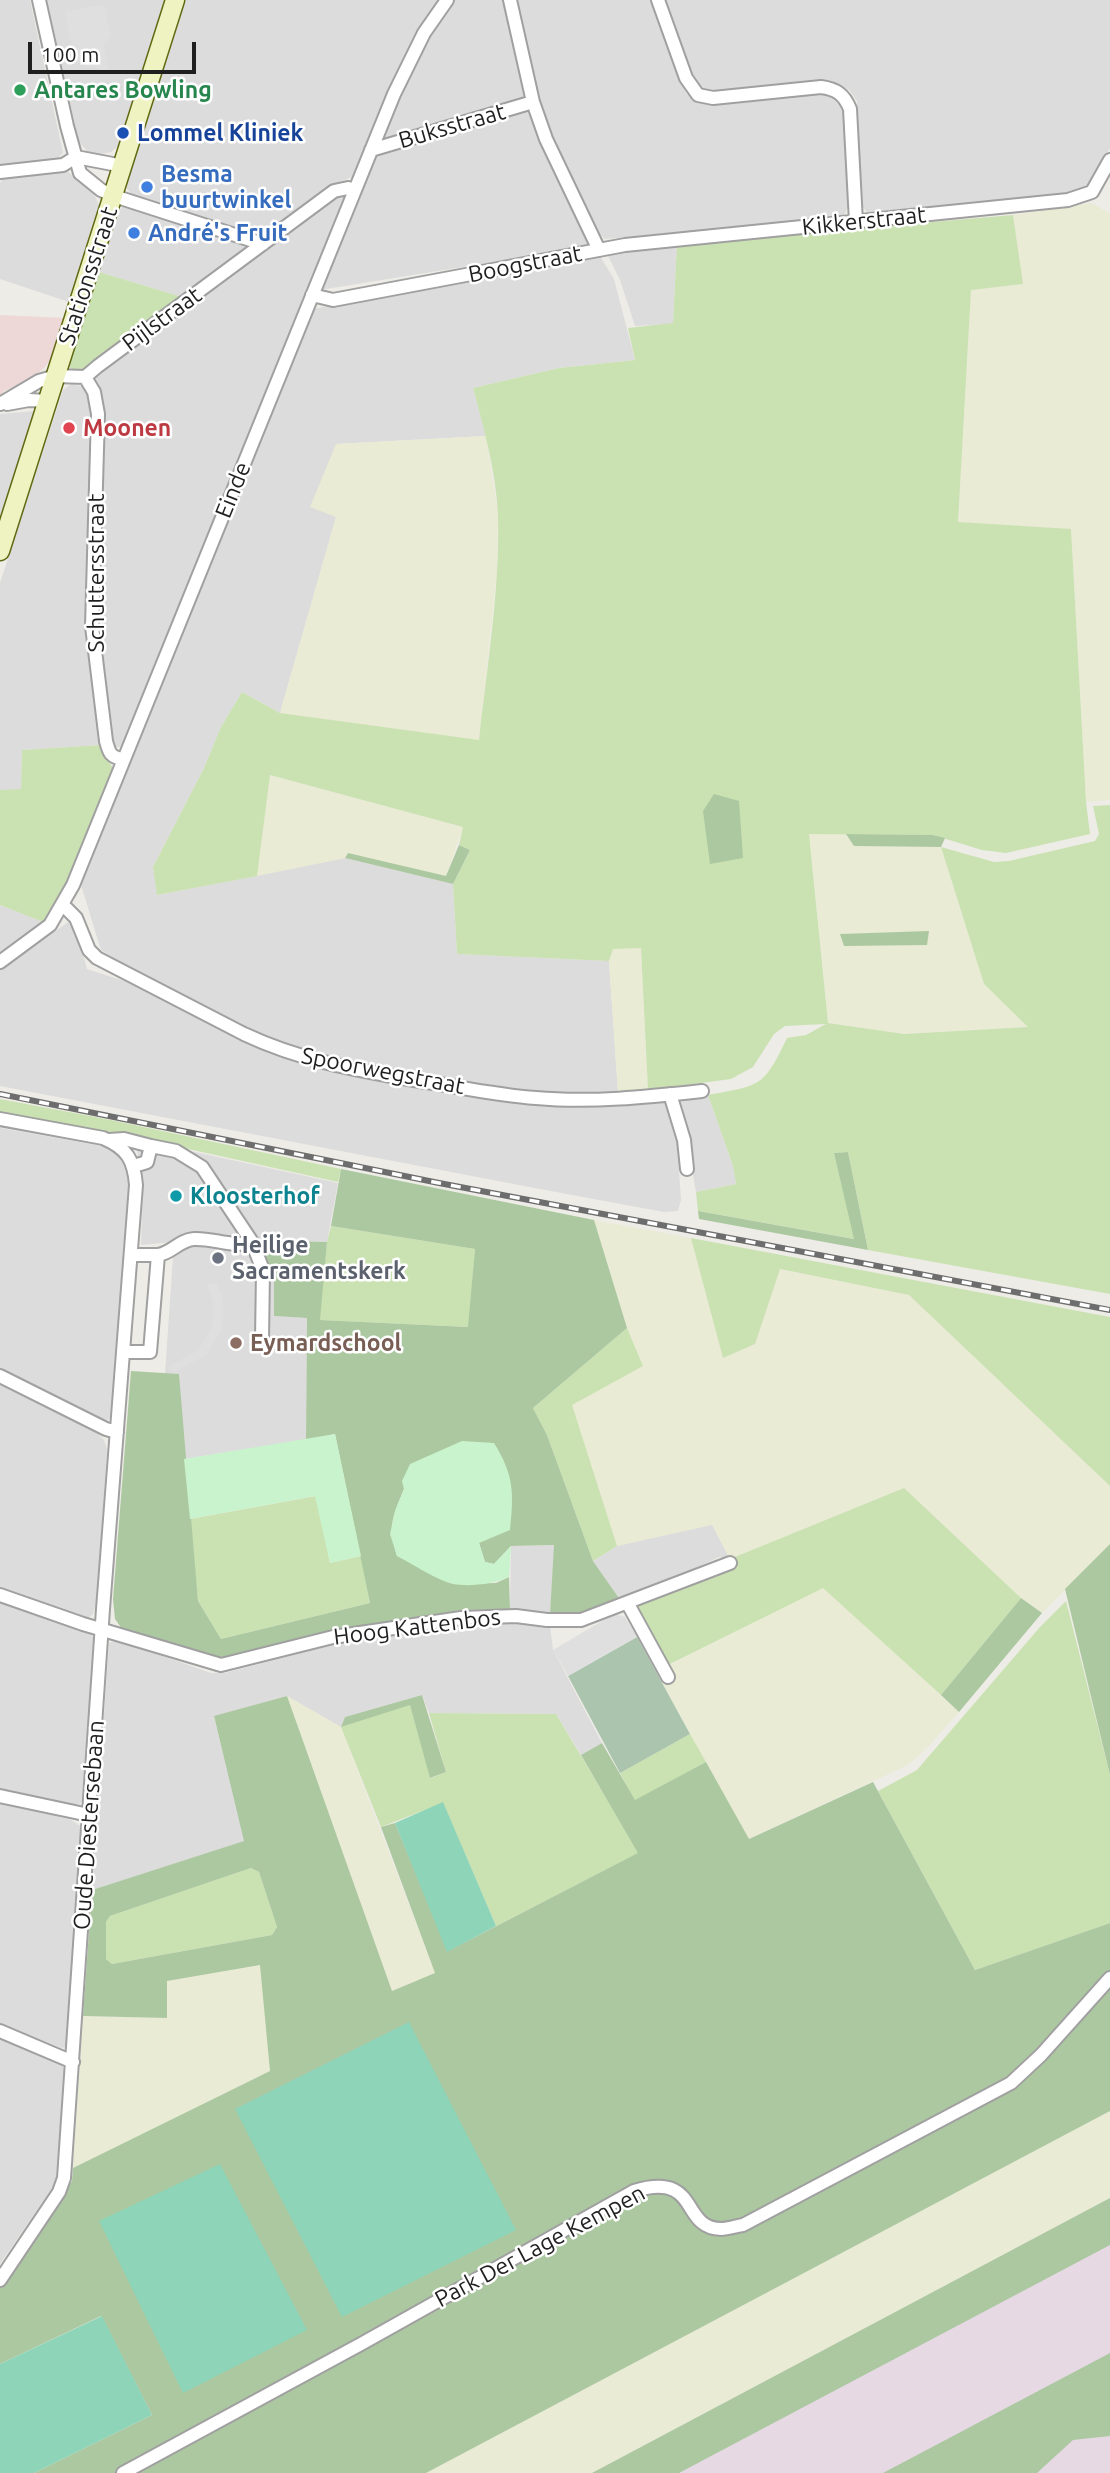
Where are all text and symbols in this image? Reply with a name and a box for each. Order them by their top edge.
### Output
scale bar [32,28,200,72]
text: 100 m [41,42,99,66]
place label: Antares Bowling [34,76,212,104]
marker: Antares Bowling [12,82,28,98]
street label: Buksstraat [395,98,509,154]
place label: Lommel Kliniek [137,119,303,147]
marker: Lommel Kliniek [115,125,131,141]
place label: Besma buurtwinkel [161,160,291,214]
marker: Besma buurtwinkel [139,179,155,195]
street label: Kikkerstraat [801,201,927,241]
street label: Stationsstraat [53,203,123,349]
place label: André's Fruit [148,219,288,247]
marker: André's Fruit [126,225,142,241]
street label: Boogstraat [466,239,584,289]
street label: Pijlstraat [117,281,207,357]
place label: Moonen [83,414,171,442]
marker: Moonen [61,420,77,436]
street label: Einde [209,458,257,522]
street label: Schuttersstraat [82,494,110,652]
street label: Spoorwegstraat [299,1042,467,1100]
place label: Kloosterhof [190,1182,320,1210]
marker: Kloosterhof [168,1188,184,1204]
place label: Heilige Sacramentskerk [232,1231,406,1285]
marker: Heilige Sacramentskerk [210,1250,226,1266]
place label: Eymardschool [250,1329,401,1357]
marker: Eymardschool [228,1335,244,1351]
street label: Hoog Kattenbos [332,1603,502,1651]
street label: Oude Diestersebaan [68,1719,110,1931]
street label: Park Der Lage Kempen [430,2179,650,2313]

